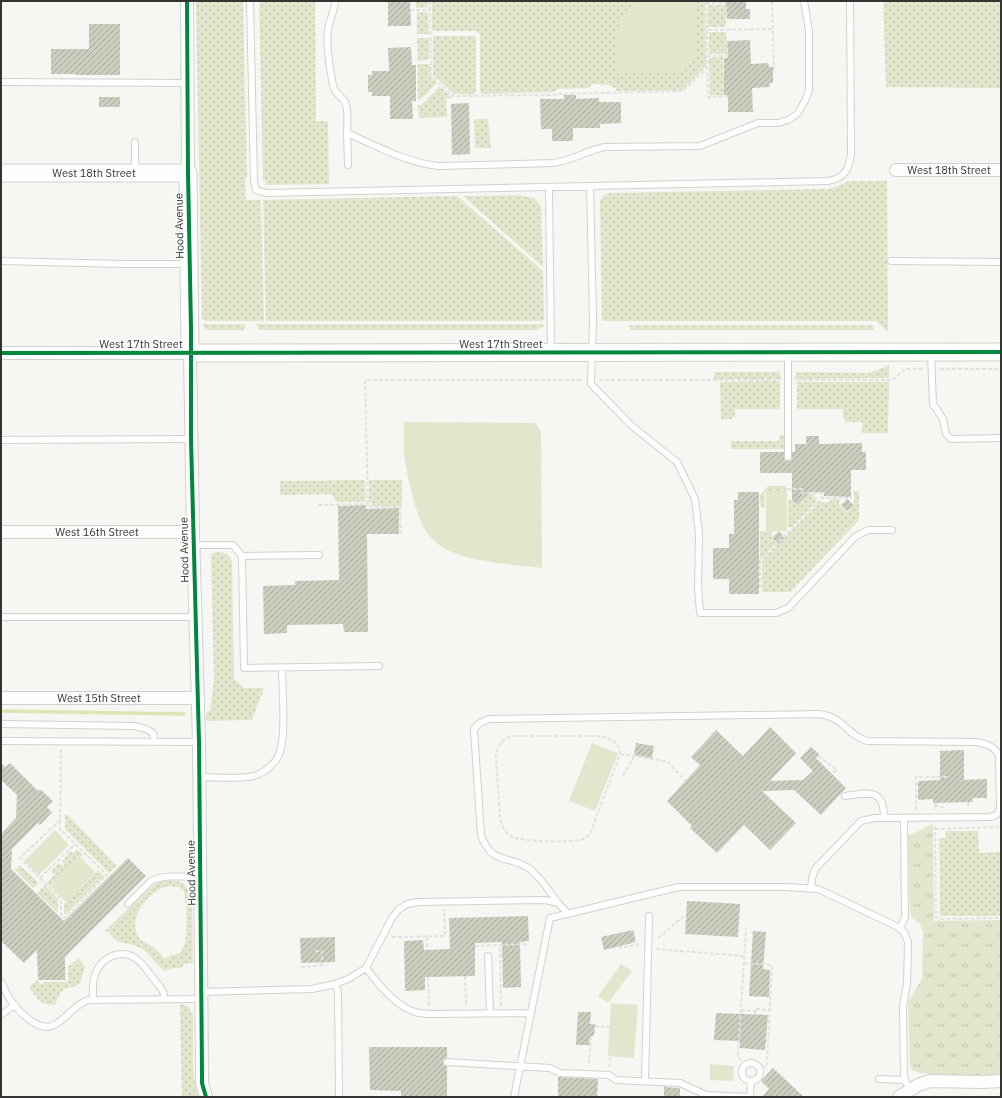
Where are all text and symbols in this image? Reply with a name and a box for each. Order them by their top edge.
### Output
street label: West 18th Street [907,163,991,177]
street label: West 18th Street [52,166,136,180]
street label: Hood Avenue [171,193,187,259]
street label: West 17th Street [99,337,183,351]
street label: West 17th Street [459,337,543,351]
street label: Hood Avenue [176,517,192,583]
street label: West 16th Street [55,525,139,539]
street label: West 15th Street [57,691,141,705]
street label: Hood Avenue [183,840,199,906]

